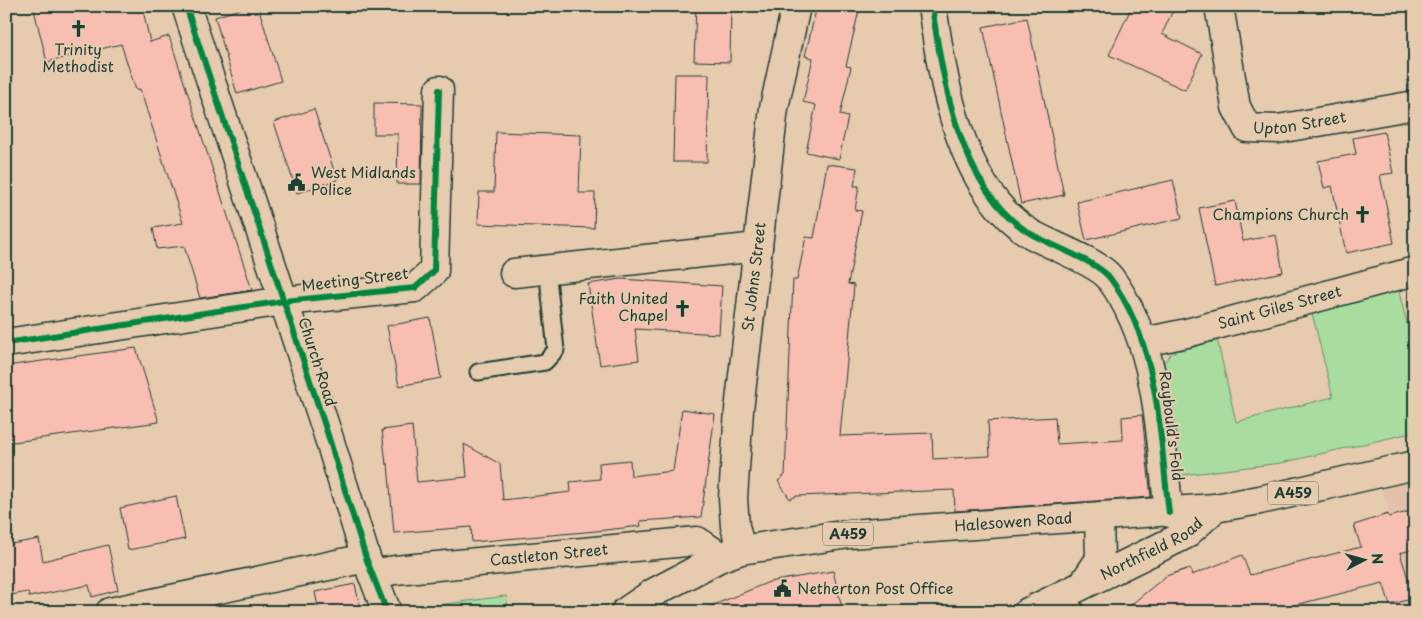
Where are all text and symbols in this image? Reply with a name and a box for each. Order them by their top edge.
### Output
church icon: Trinity Methodist [68,19,88,39]
place label: Trinity Methodist [42,37,114,77]
street label: Upton Street [1253,104,1348,139]
place label: West Midlands Police [311,160,416,200]
public building icon: West Midlands Police [287,172,307,192]
place label: Champions Church [1212,202,1349,225]
church icon: Champions Church [1353,205,1373,225]
street label: St Johns Street [735,221,771,333]
street label: Meeting Street [300,261,409,296]
street label: Saint Giles Street [1215,279,1344,334]
place label: Faith United Chapel [578,286,668,326]
church icon: Faith United Chapel [672,298,692,318]
street label: Church Road [293,314,344,409]
street label: Raybould's Fold [1154,369,1191,482]
road number: A459 [1268,482,1318,504]
street label: Halesowen Road [953,505,1073,536]
street label: Northfield Road [1096,511,1207,585]
road number: A459 [823,522,873,546]
north arrow [1338,536,1388,586]
street label: Castleton Street [489,537,609,571]
text: N [1366,552,1388,565]
place label: Netherton Post Office [797,576,954,599]
public building icon: Netherton Post Office [773,579,793,599]

